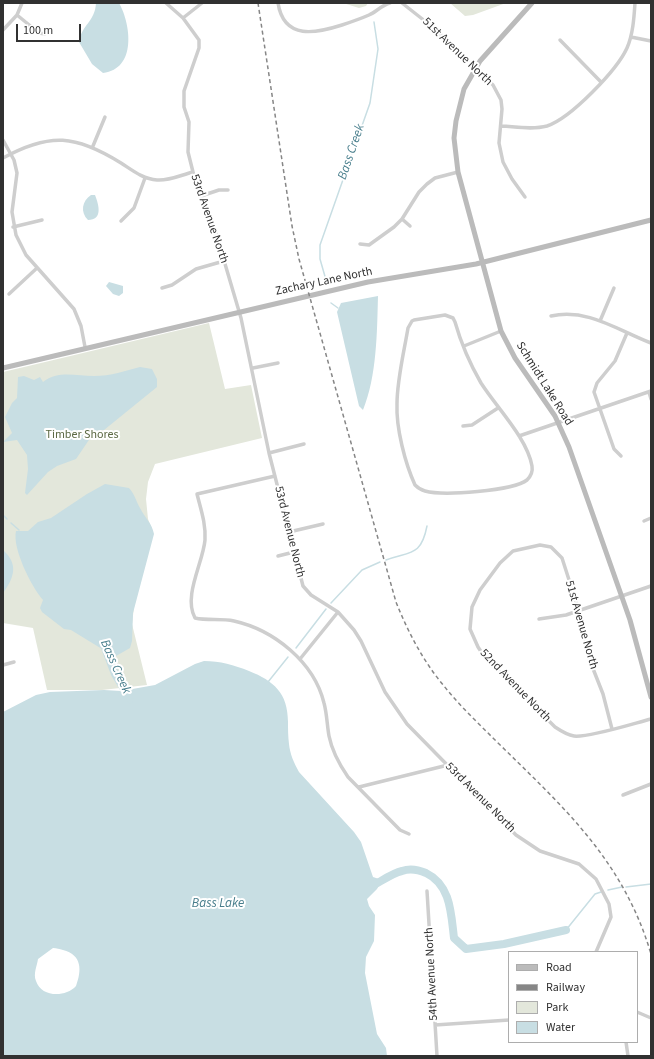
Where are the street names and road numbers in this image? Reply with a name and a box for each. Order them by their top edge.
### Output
street label: 51st Avenue North [419,15,495,89]
street label: 53rd Avenue North [187,172,231,266]
street label: Zachary Lane North [274,265,374,299]
street label: Schmidt Lake Road [512,339,576,429]
street label: 53rd Avenue North [271,485,307,579]
street label: 51st Avenue North [561,579,601,671]
street label: 52nd Avenue North [476,646,554,726]
street label: 53rd Avenue North [442,760,518,836]
street label: 54th Avenue North [422,927,442,1021]

